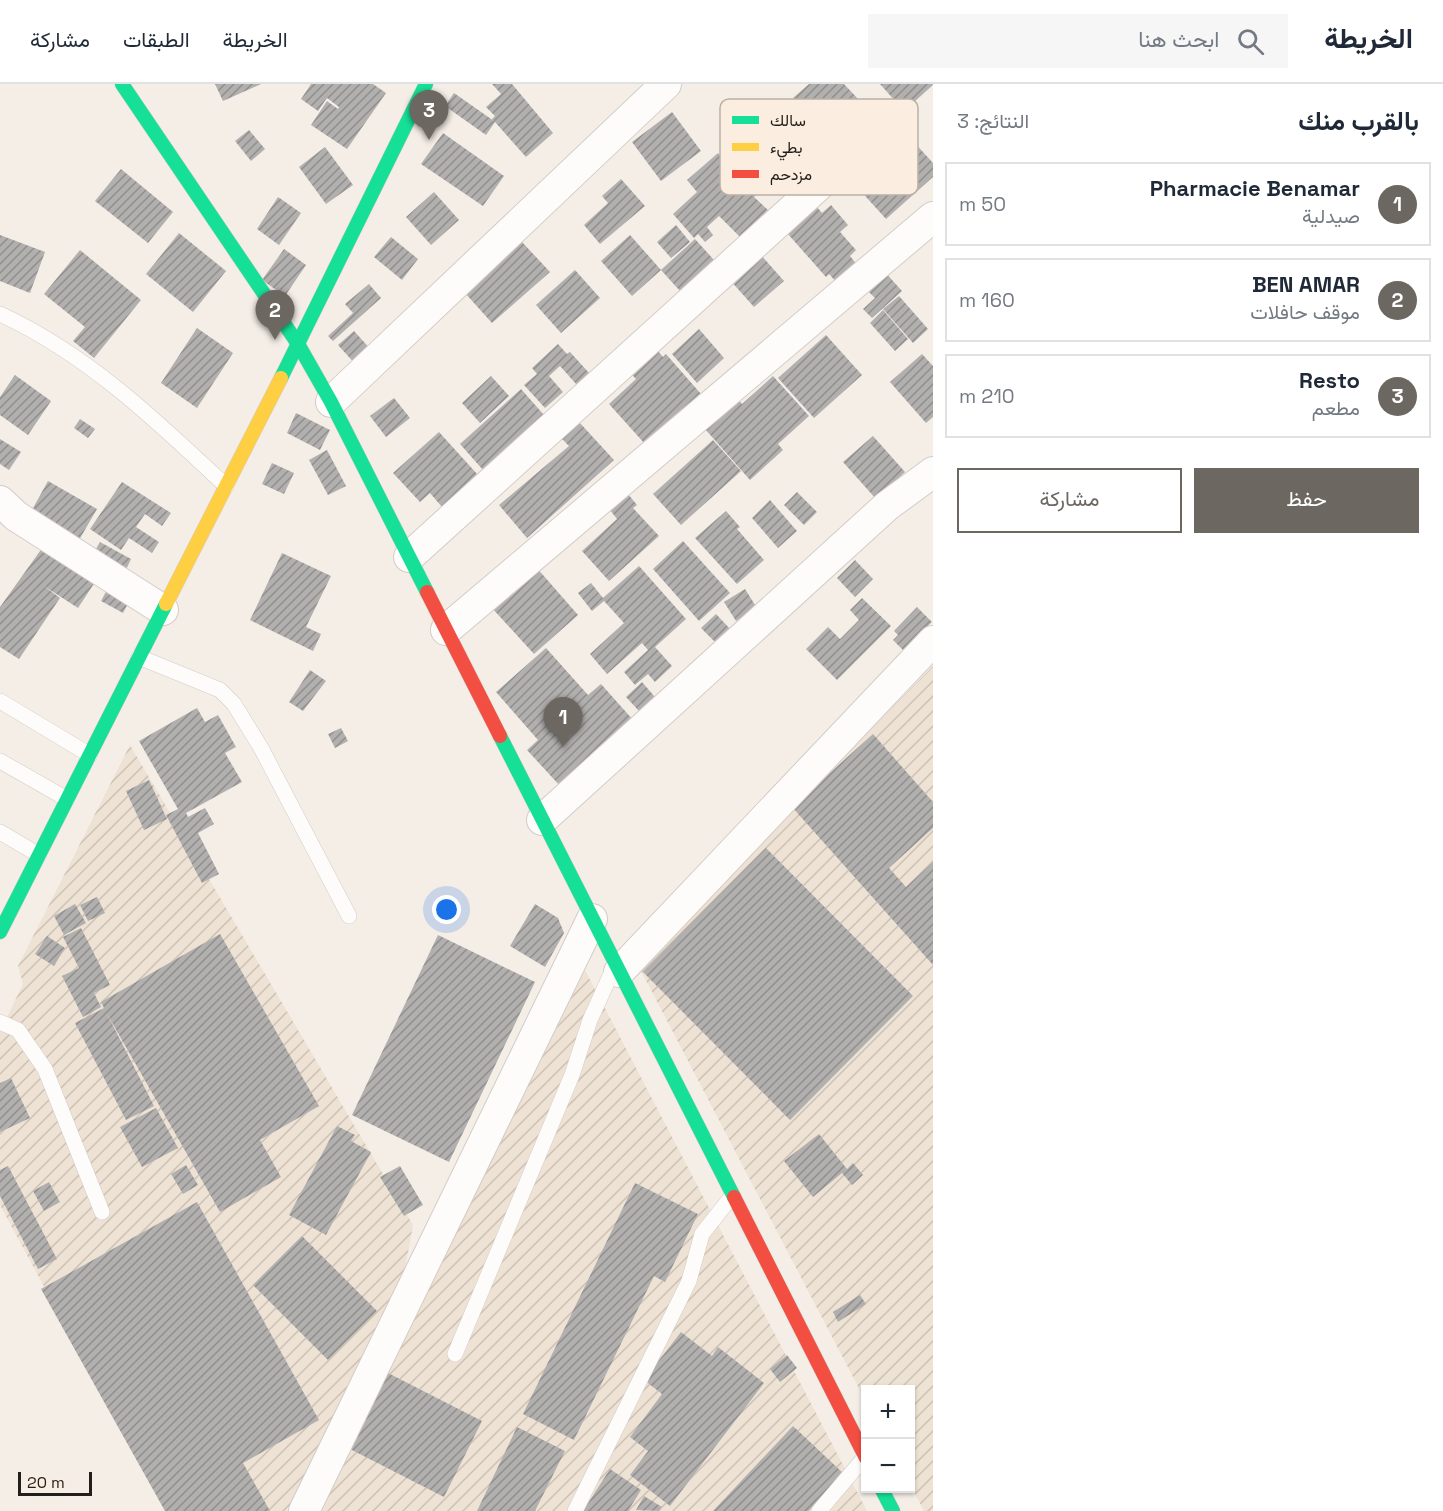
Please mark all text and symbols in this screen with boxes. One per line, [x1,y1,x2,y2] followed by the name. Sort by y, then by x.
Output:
[868,14,1288,68] search box
[1324,20,1413,56] text: الخريطة
[1138,25,1219,53] text: ابحث هنا
[1234,25,1267,58] icon: search
[30,26,90,53] text: مشاركة
[123,26,190,53] text: الطبقات
[223,26,288,53] text: الخريطة
[410,91,448,140] pin: 3
[720,99,918,195] legend
[1298,104,1419,138] text: بالقرب منك
[957,108,1029,134] text: النتائج: 3
[770,110,806,131] text: سالك
[770,137,802,161] text: بطيء
[770,164,812,185] text: مزدحم
[1150,174,1360,202] text: Pharmacie Benamar
[959,191,1006,217] text: 50 m
[1393,191,1402,217] text: 1
[1302,203,1360,229] text: صيدلية
[1252,270,1360,298] text: BEN AMAR
[959,287,1015,313] text: 160 m
[1392,287,1403,313] text: 2
[256,290,294,340] pin: 2
[1250,299,1360,325] text: موقف حافلات
[1299,366,1360,394] text: Resto
[959,383,1015,409] text: 210 m
[1391,383,1404,409] text: 3
[1312,395,1360,421] text: مطعم
[957,468,1182,533] button: مشاركة
[1194,468,1419,533] button: حفظ
[544,698,582,747] pin: 1
[432,895,461,924] your location
[861,1385,915,1493] map controls
[861,1385,915,1439] button: +
[861,1439,915,1493] button: −
[18,1469,92,1496] scale bar
[27,1472,65,1493] text: 20 m

